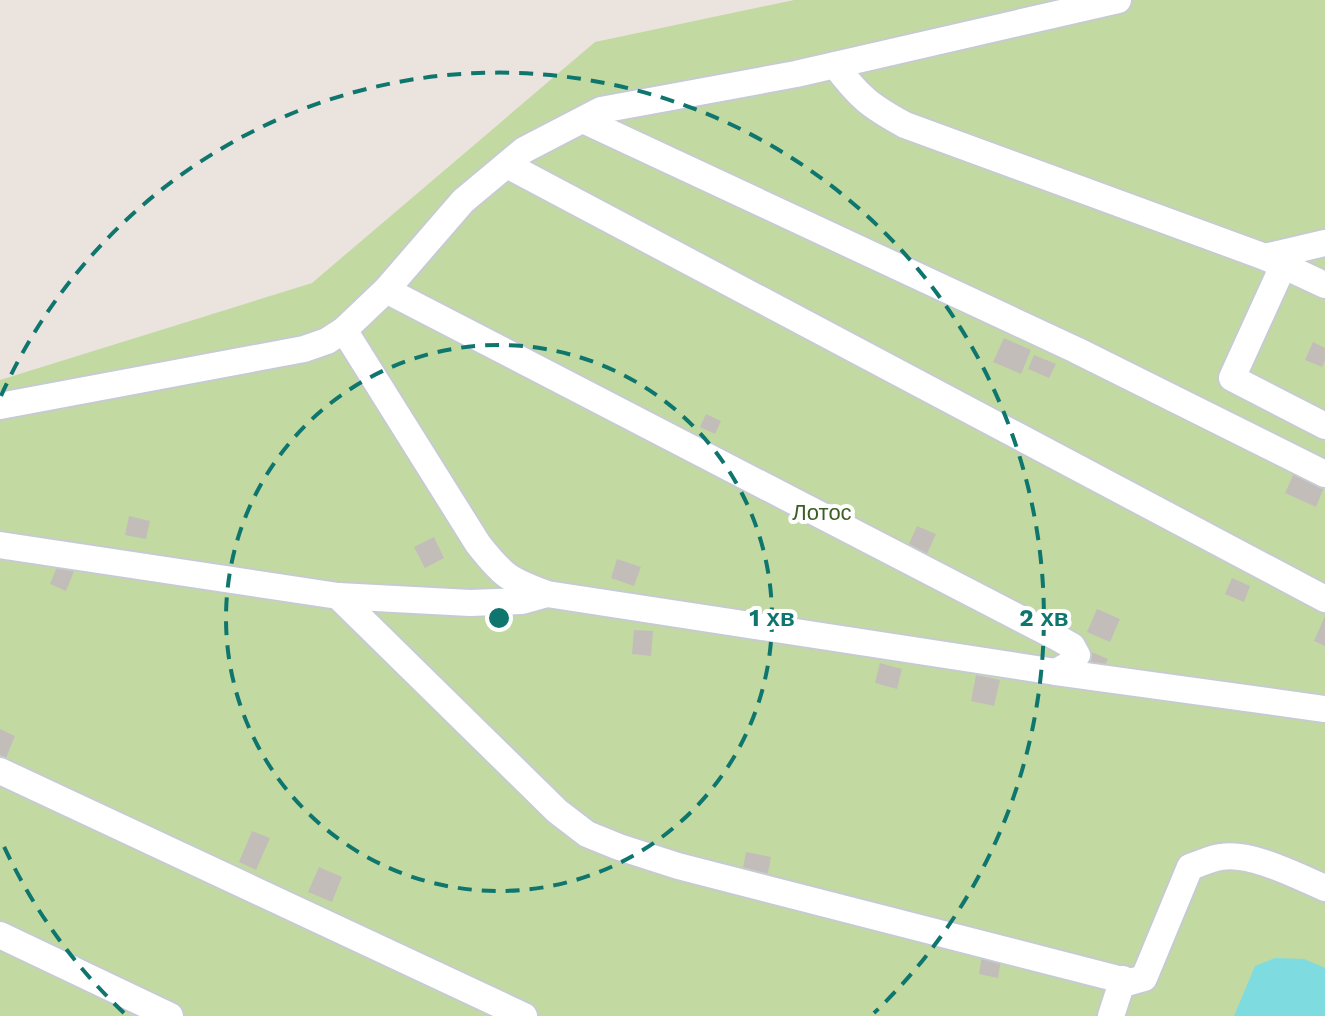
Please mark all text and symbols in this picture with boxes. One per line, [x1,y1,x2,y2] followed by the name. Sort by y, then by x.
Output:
[792,500,852,525] park label: Лотос
[485,604,513,632] centre of rings
[749,604,795,632] text: 1 хв
[1019,604,1069,632] text: 2 хв

